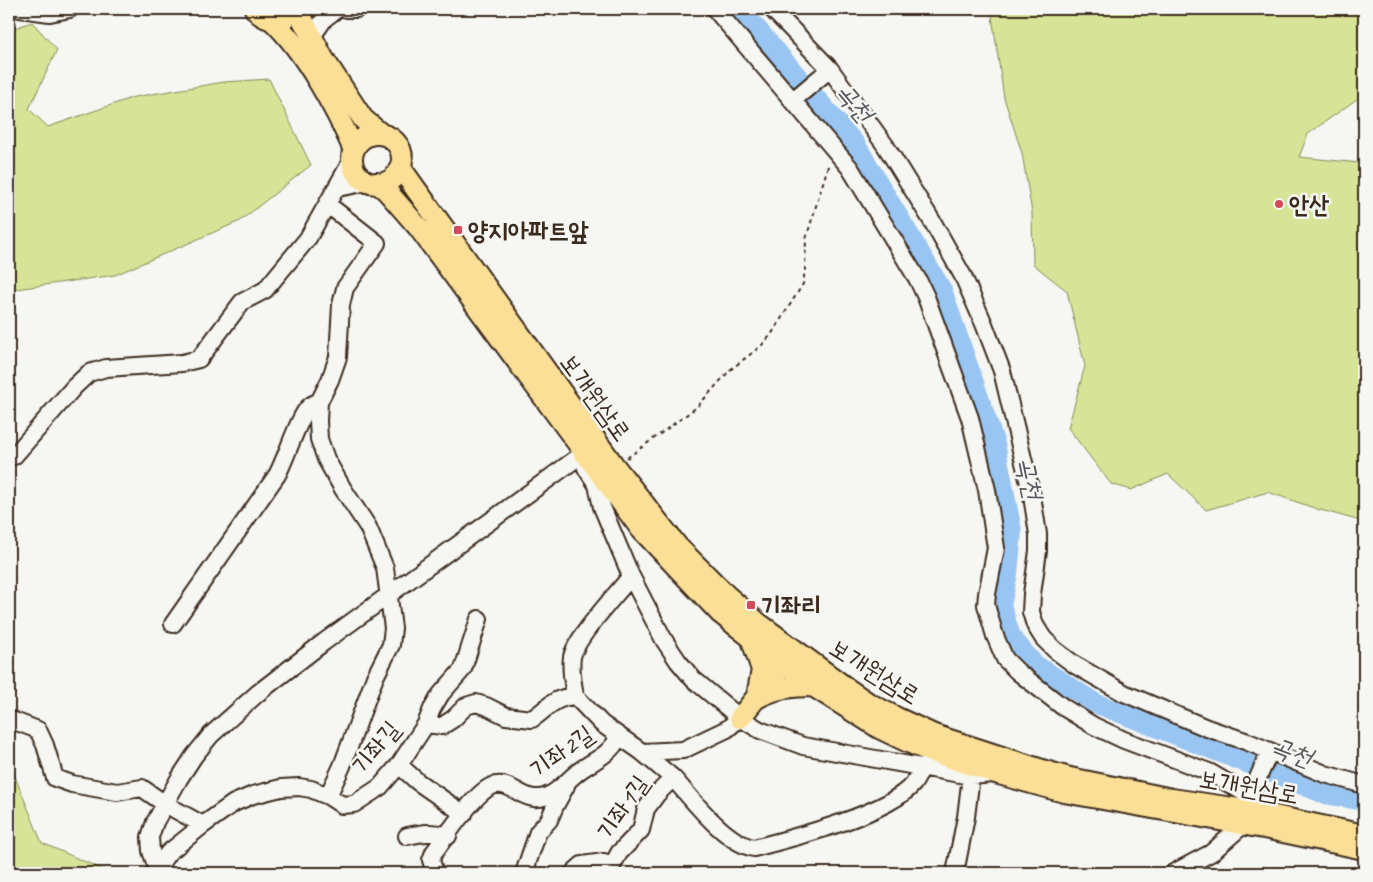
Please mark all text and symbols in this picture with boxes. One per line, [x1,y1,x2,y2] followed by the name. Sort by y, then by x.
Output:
[829,76,883,131] water label: 곡천
[1289,189,1329,221] place label: 안산
[1273,198,1285,210] marker: 안산
[468,215,589,247] place label: 양지아파트앞
[452,224,464,236] marker: 양지아파트앞
[553,347,638,448] street label: 보개원삼로
[1009,454,1051,505] water label: 곡천
[761,590,821,622] place label: 기좌리
[745,599,757,611] marker: 기좌리
[823,632,926,712] street label: 보개원삼로
[344,714,407,781] street label: 기좌길
[523,718,600,785] street label: 기좌2길
[1266,729,1320,775] water label: 곡천
[1197,762,1301,811] street label: 보개원삼로
[589,769,656,846] street label: 기좌1길

